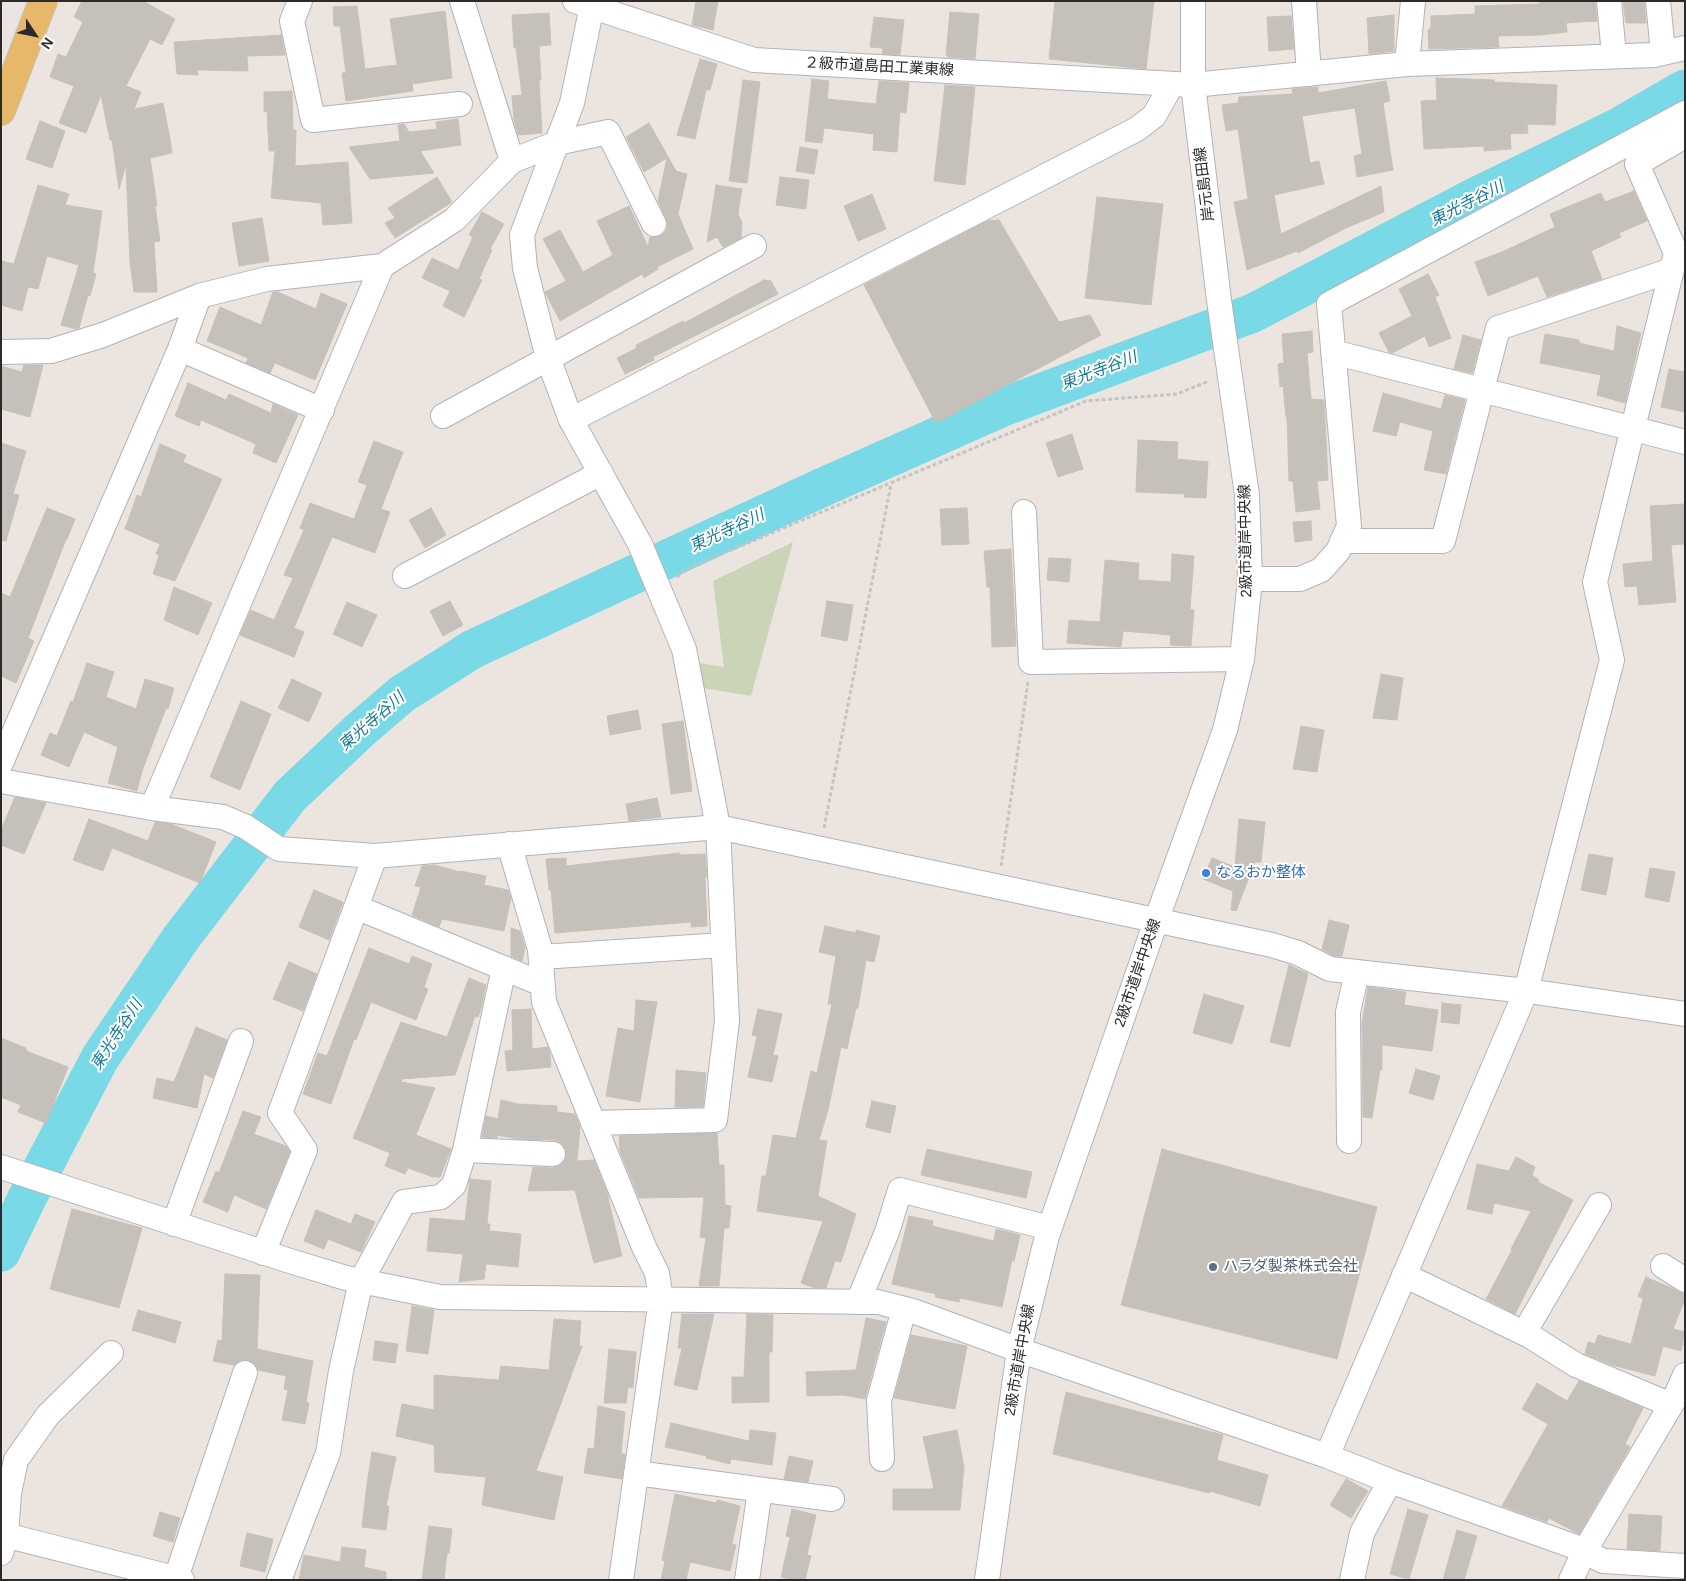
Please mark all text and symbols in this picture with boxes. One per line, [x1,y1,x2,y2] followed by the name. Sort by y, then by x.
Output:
[10,10,60,60] north arrow
[38,35,57,52] text: N
[804,54,954,80] street label: ２級市道島田工業東線
[1191,146,1219,222] street label: 岸元島田線
[1427,177,1507,231] water label: 東光寺谷川
[1058,348,1140,394] water label: 東光寺谷川
[1236,484,1256,598] street label: 2級市道岸中央線
[687,505,767,557] water label: 東光寺谷川
[336,689,408,755] water label: 東光寺谷川
[1216,864,1306,882] place label: なるおか整体
[1200,867,1212,879] marker: なるおか整体
[1111,916,1165,1030] street label: 2級市道岸中央線
[87,996,147,1074] water label: 東光寺谷川
[1223,1258,1358,1276] place label: ハラダ製茶株式会社
[1207,1261,1219,1273] marker: ハラダ製茶株式会社
[1001,1303,1039,1417] street label: 2級市道岸中央線

